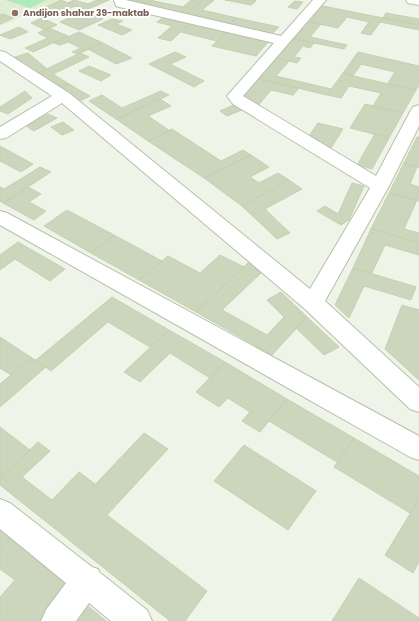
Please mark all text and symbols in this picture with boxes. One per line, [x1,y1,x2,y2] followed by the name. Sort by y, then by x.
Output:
[23,7,149,19] place label: Andijon shahar 39-maktab
[10,8,20,18] marker: Andijon shahar 39-maktab

